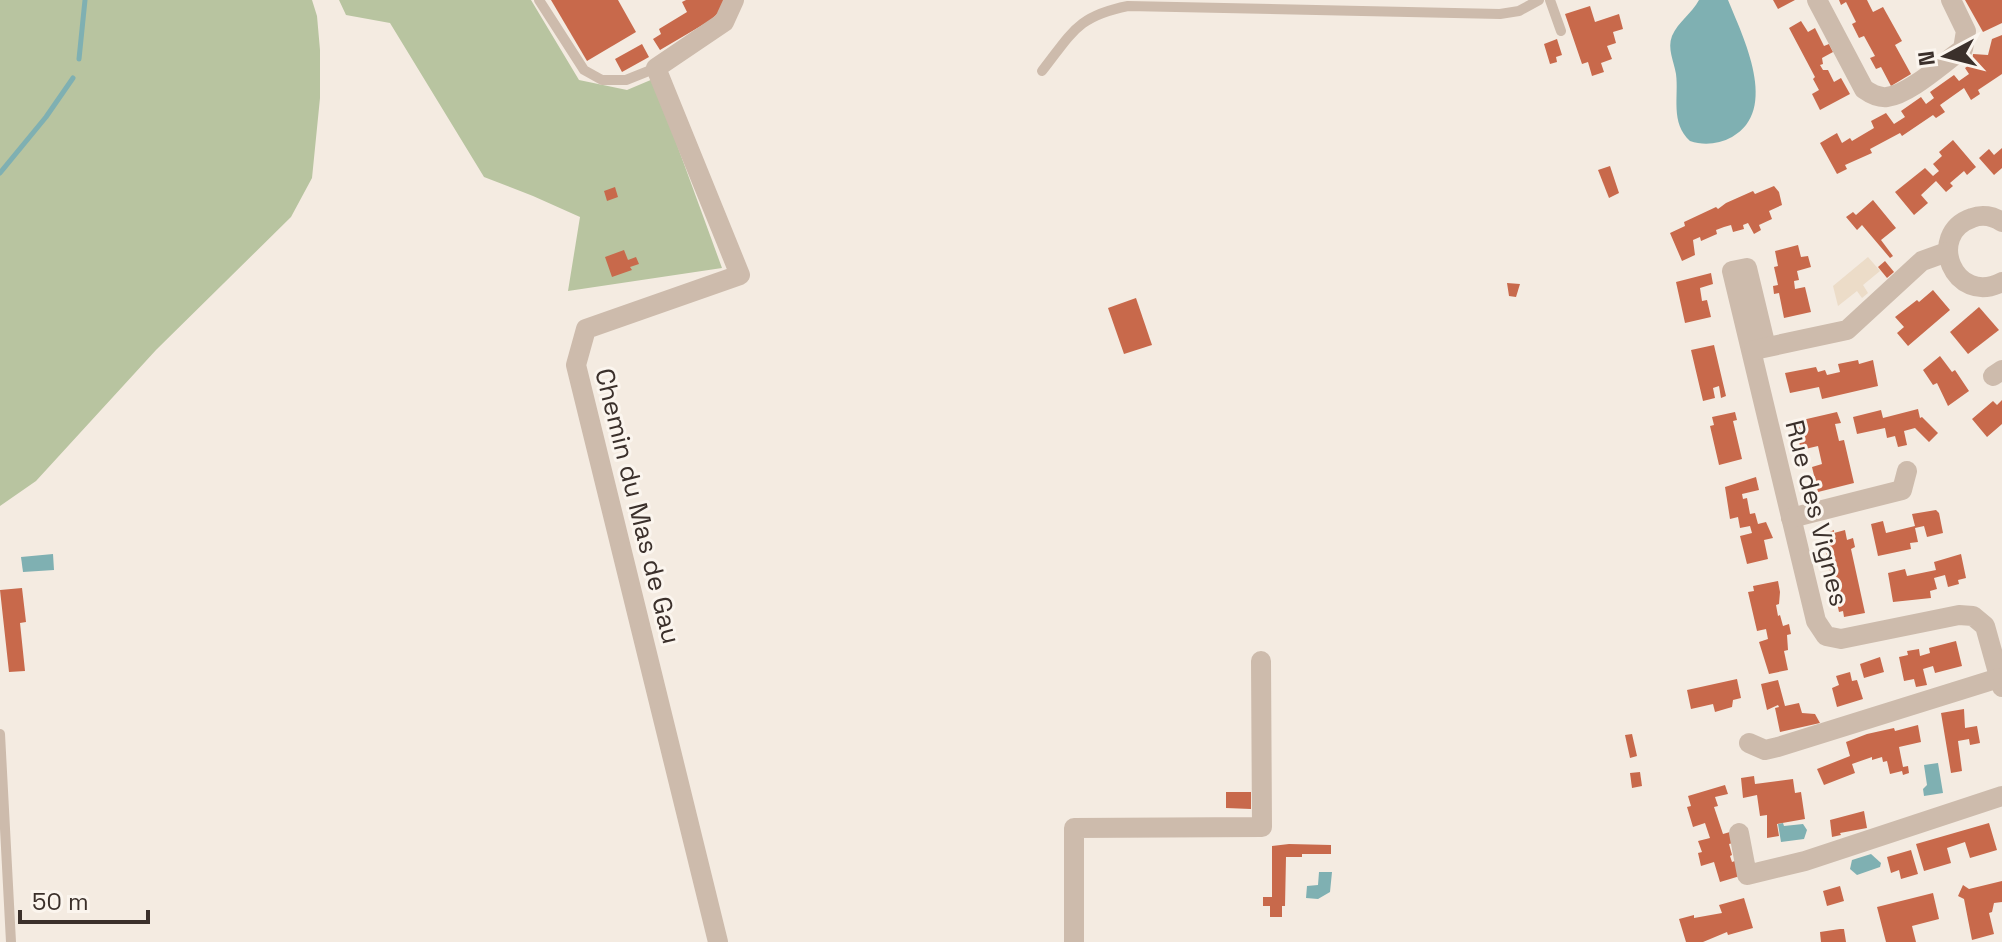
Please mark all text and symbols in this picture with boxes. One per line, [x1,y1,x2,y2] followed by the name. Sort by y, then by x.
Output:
[1906,16,1986,96] north arrow
[1911,49,1941,67] text: N
[587,365,689,647] street label: Chemin du Mas de Gau
[1777,416,1857,610] street label: Rue des Vignes
[20,874,148,924] scale bar
[32,886,89,917] text: 50 m

